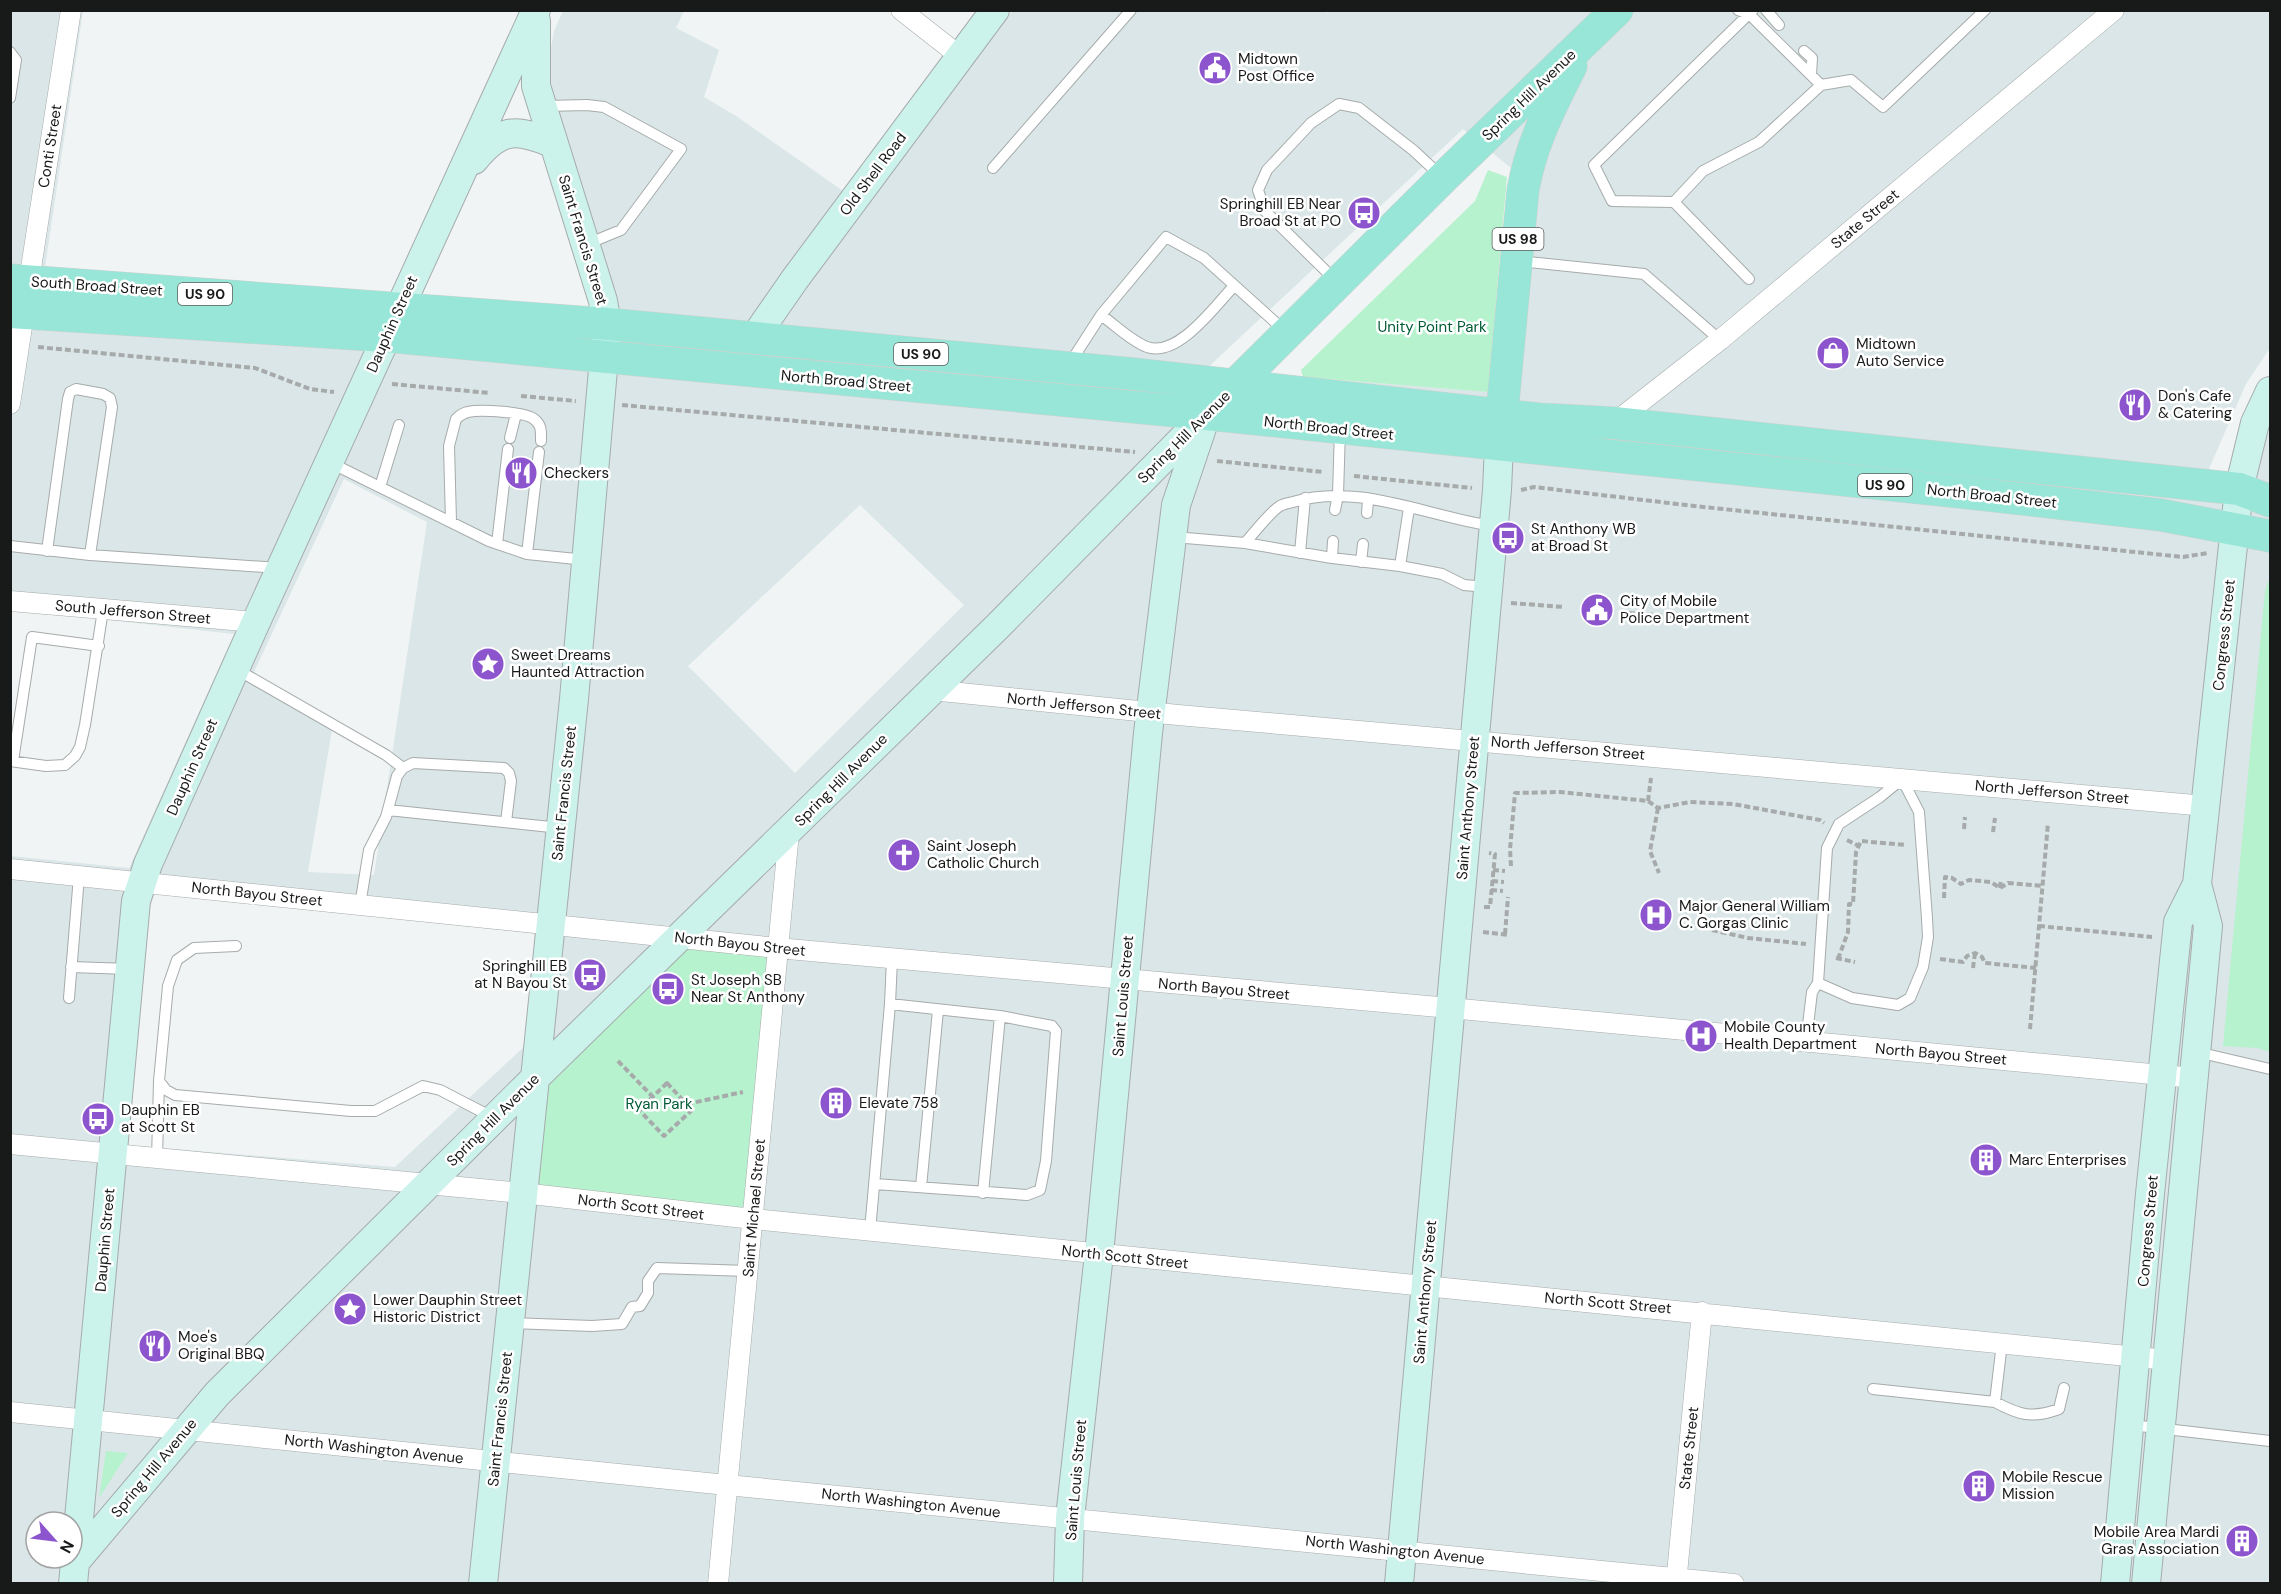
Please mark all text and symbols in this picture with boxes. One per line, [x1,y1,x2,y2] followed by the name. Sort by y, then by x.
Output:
[1478,45,1580,145] street label: Spring Hill Avenue
[1238,49,1315,86] place label: Midtown Post Office
[1197,50,1233,86] public building icon: Midtown Post Office
[34,103,66,189] street label: Conti Street
[835,128,911,220] street label: Old Shell Road
[554,172,612,308] street label: Saint Francis Street
[1827,185,1903,253] street label: State Street
[1220,194,1341,231] place label: Springhill EB Near Broad St at PO
[1346,195,1382,231] bus stop icon: Springhill EB Near Broad St at PO
[1492,228,1544,250] road number: US 98
[30,271,164,301] street label: South Broad Street
[362,272,422,375] street label: Dauphin Street
[178,283,232,305] road number: US 90
[1377,317,1487,337] park label: Unity Point Park
[1856,334,1944,371] place label: Midtown Auto Service
[1815,335,1851,371] shop icon: Midtown Auto Service
[894,343,948,365] road number: US 90
[780,365,912,397] street label: North Broad Street
[1133,386,1235,488] street label: Spring Hill Avenue
[2158,386,2232,423] place label: Don's Cafe & Catering
[2117,387,2153,423] restaurant icon: Don's Cafe & Catering
[1263,411,1395,445] street label: North Broad Street
[503,455,539,491] restaurant icon: Checkers
[544,463,609,483] place label: Checkers
[1858,474,1912,496] road number: US 90
[1926,479,2058,513] street label: North Broad Street
[1531,519,1636,556] place label: St Anthony WB at Broad St
[1490,520,1526,556] bus stop icon: St Anthony WB at Broad St
[2208,578,2240,692] street label: Congress Street
[1620,591,1750,628] place label: City of Mobile Police Department
[1579,592,1615,628] public building icon: City of Mobile Police Department
[54,595,212,629] street label: South Jefferson Street
[511,645,644,682] place label: Sweet Dreams Haunted Attraction
[470,646,506,682] place icon: Sweet Dreams Haunted Attraction
[1006,688,1162,724] street label: North Jefferson Street
[162,715,222,818] street label: Dauphin Street
[547,724,581,861] street label: Saint Francis Street
[790,729,892,831] street label: Spring Hill Avenue
[1490,731,1646,765] street label: North Jefferson Street
[1452,735,1484,881] street label: Saint Anthony Street
[1974,775,2130,809] street label: North Jefferson Street
[927,836,1039,873] place label: Saint Joseph Catholic Church
[886,837,922,873] church icon: Saint Joseph Catholic Church
[190,877,324,911] street label: North Bayou Street
[1679,896,1830,933] place label: Major General William C. Gorgas Clinic
[1638,897,1674,933] hospital icon: Major General William C. Gorgas Clinic
[673,927,807,961] street label: North Bayou Street
[1108,934,1138,1057] street label: Saint Louis Street
[474,956,567,993] place label: Springhill EB at N Bayou St
[572,957,608,993] bus stop icon: Springhill EB at N Bayou St
[691,970,806,1007] place label: St Joseph SB Near St Anthony
[650,971,686,1007] bus stop icon: St Joseph SB Near St Anthony
[1157,973,1291,1005] street label: North Bayou Street
[1724,1017,1857,1054] place label: Mobile County Health Department
[1683,1018,1719,1054] hospital icon: Mobile County Health Department
[1874,1038,2008,1070] street label: North Bayou Street
[442,1069,544,1171] street label: Spring Hill Avenue
[818,1085,854,1121] building icon: Elevate 758
[859,1093,939,1113] place label: Elevate 758
[625,1094,693,1114] park label: Ryan Park
[121,1100,200,1137] place label: Dauphin EB at Scott St
[80,1101,116,1137] bus stop icon: Dauphin EB at Scott St
[738,1138,770,1278] street label: Saint Michael Street
[1968,1142,2004,1178] building icon: Marc Enterprises
[2009,1150,2127,1170] place label: Marc Enterprises
[2133,1174,2163,1288] street label: Congress Street
[91,1187,119,1293] street label: Dauphin Street
[577,1189,706,1225] street label: North Scott Street
[1409,1219,1441,1365] street label: Saint Anthony Street
[1061,1240,1190,1274] street label: North Scott Street
[1544,1287,1672,1319] street label: North Scott Street
[373,1290,522,1327] place label: Lower Dauphin Street Historic District
[332,1291,368,1327] place icon: Lower Dauphin Street Historic District
[178,1327,265,1364] place label: Moe's Original BBQ
[137,1328,173,1364] restaurant icon: Moe's Original BBQ
[483,1350,517,1487] street label: Saint Francis Street
[1675,1405,1703,1490] street label: State Street
[107,1414,201,1522] street label: Spring Hill Avenue
[1061,1418,1091,1541] street label: Saint Louis Street
[283,1430,465,1468] street label: North Washington Avenue
[2002,1467,2103,1504] place label: Mobile Rescue Mission
[1961,1468,1997,1504] building icon: Mobile Rescue Mission
[820,1484,1002,1522] street label: North Washington Avenue
[24,1510,84,1570] north arrow
[2094,1522,2219,1559] place label: Mobile Area Mardi Gras Association
[2224,1523,2260,1559] building icon: Mobile Area Mardi Gras Association
[1304,1531,1486,1569] street label: North Washington Avenue
[55,1537,79,1557] text: N

